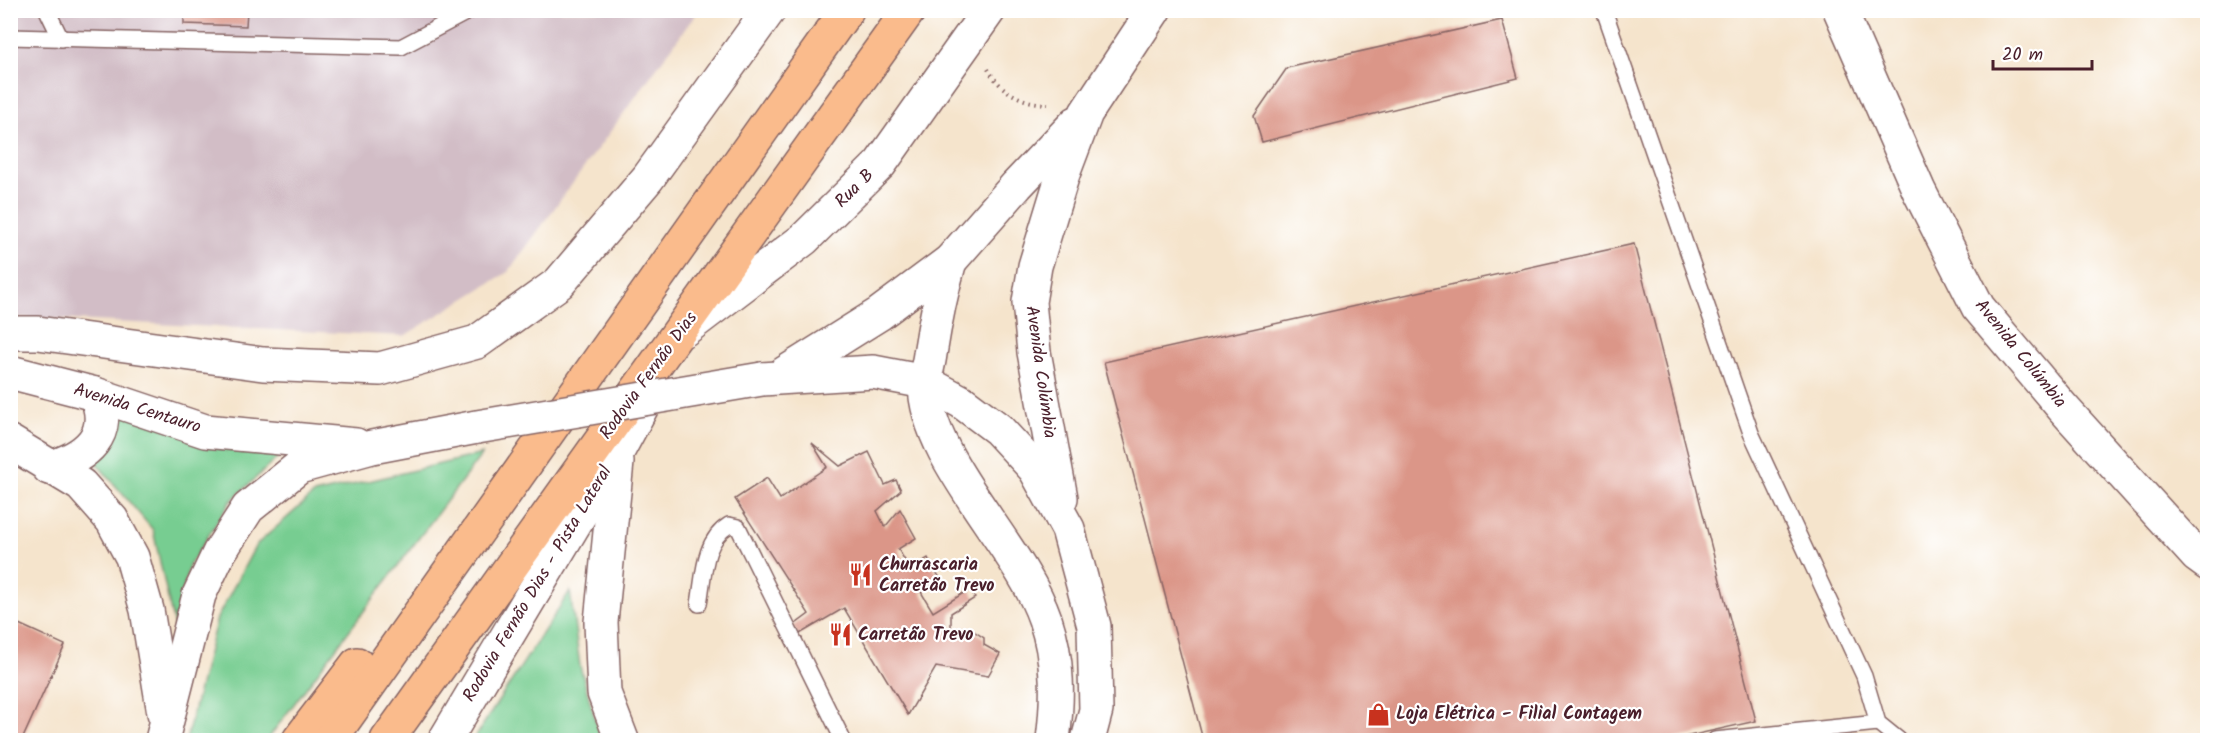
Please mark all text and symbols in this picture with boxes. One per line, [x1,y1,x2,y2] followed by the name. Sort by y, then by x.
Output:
[1993,33,2092,71] scale bar
[2002,41,2043,70] text: 20 m
[828,162,882,216] street label: Rua B
[1967,293,2073,415] street label: Avenida Colúmbia
[1016,304,1064,440] street label: Avenida Colúmbia
[593,306,706,446] street label: Rodovia Fernão Dias
[70,376,204,442] street label: Avenida Centauro
[456,460,621,708] street label: Rodovia Fernão Dias - Pista Lateral
[879,551,995,601] place label: Churrascaria Carretão Trevo
[848,562,874,588] restaurant icon: Churrascaria Carretão Trevo
[858,621,974,650] place label: Carretão Trevo
[827,622,853,648] restaurant icon: Carretão Trevo
[1396,700,1642,729] place label: Loja Elétrica - Filial Contagem
[1365,701,1391,727] shop icon: Loja Elétrica - Filial Contagem

